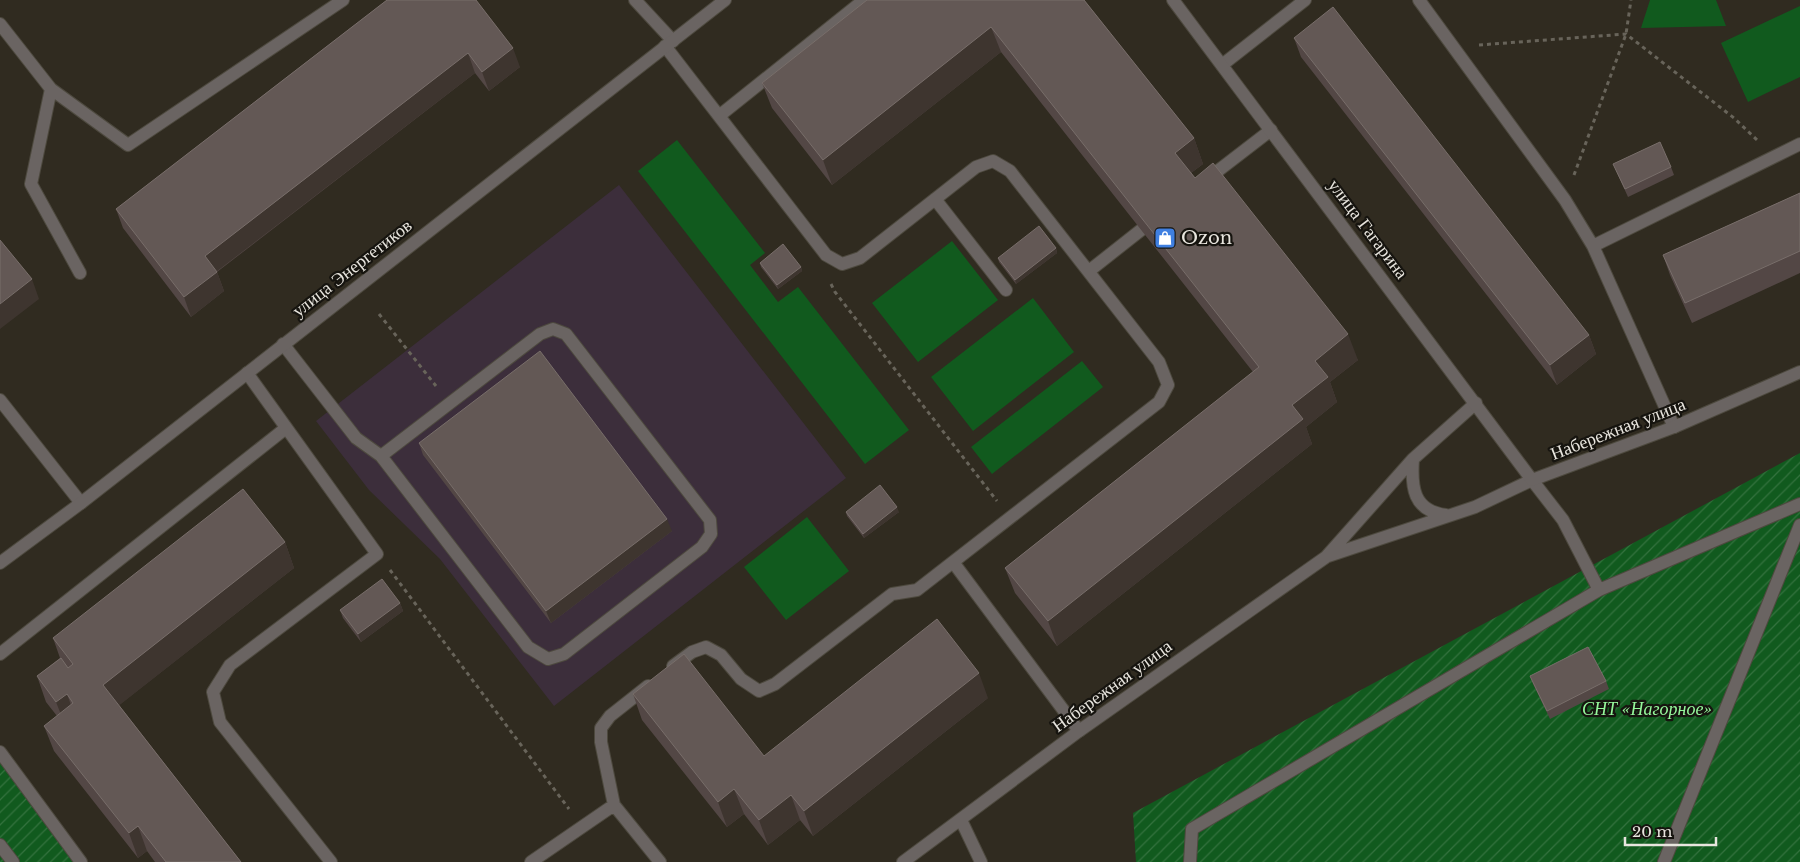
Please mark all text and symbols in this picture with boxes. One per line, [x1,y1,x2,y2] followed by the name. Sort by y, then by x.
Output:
[1323,175,1413,283] street label: улица Гагарина
[288,214,416,322] street label: улица Энергетиков
[1153,226,1177,250] shop icon: Ozon
[1181,227,1232,249] place label: Ozon
[1547,393,1689,465] street label: Набережная улица
[1048,635,1176,737] street label: Набережная улица
[1582,698,1712,720] park label: СНТ «Нагорное»
[1625,814,1716,846] scale bar
[1632,822,1672,841] text: 20 m

